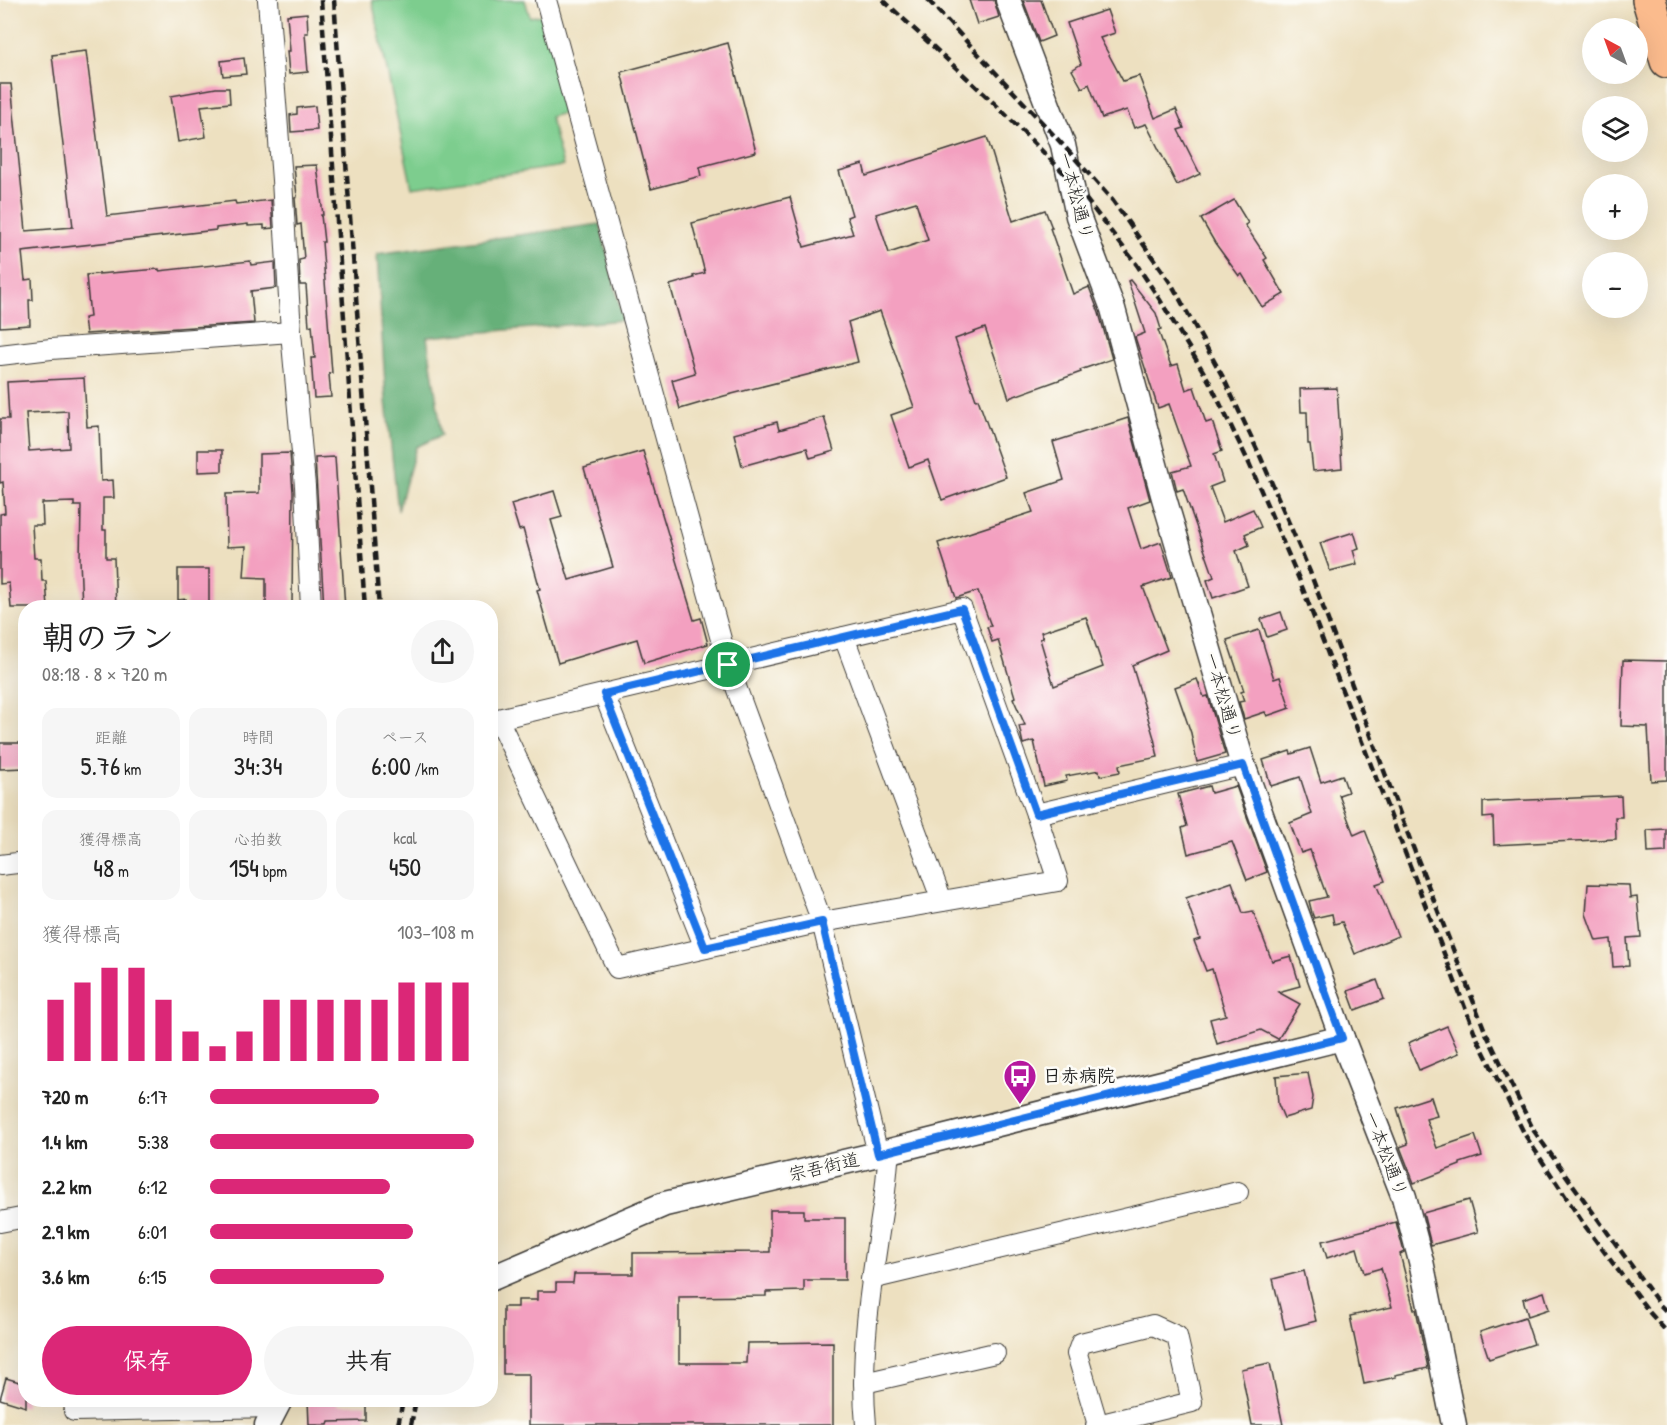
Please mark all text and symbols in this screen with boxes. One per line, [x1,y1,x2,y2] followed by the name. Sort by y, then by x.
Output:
[1582,18,1648,84] north arrow
[1582,18,1648,318] map controls
[1582,96,1648,162] button: layers
[1053,149,1100,243] street label: 一本松通り
[1582,174,1648,240] button: +
[1582,252,1648,318] button: −
[42,615,174,659] text: 朝のラン
[411,620,474,683] button: share
[702,639,753,690] pin
[711,648,744,681] icon: arrive
[1199,649,1248,743] street label: 一本松通り
[42,660,167,687] text: 08:18 · 8 × 720 m
[95,726,127,748] text: 距離
[242,726,274,748] text: 時間
[381,726,429,748] text: ペース
[80,748,120,783] text: 5.76
[234,748,282,783] text: 34:34
[371,748,411,783] text: 6:00
[120,758,142,780] text: km
[411,758,439,780] text: /km
[393,827,417,849] text: kcal
[79,828,143,850] text: 獲得標高
[234,828,282,850] text: 心拍数
[389,849,421,884] text: 450
[93,850,114,885] text: 48
[229,850,259,885] text: 154
[114,860,129,882] text: m
[259,860,287,882] text: bpm
[397,918,474,945] text: 103–108 m
[42,920,122,947] text: 獲得標高
[1002,1058,1038,1105] bus stop icon: 日赤病院
[1043,1063,1115,1088] place label: 日赤病院
[42,1083,88,1110] text: 720 m
[138,1083,168,1110] text: 6:17
[1359,1107,1414,1200] street label: 一本松通り
[42,1128,88,1155] text: 1.4 km
[138,1128,169,1155] text: 5:38
[786,1146,862,1187] street label: 宗吾街道
[42,1173,92,1200] text: 2.2 km
[138,1173,167,1200] text: 6:12
[42,1218,89,1245] text: 2.9 km
[138,1218,167,1245] text: 6:01
[42,1263,90,1290] text: 3.6 km
[138,1263,166,1290] text: 6:15
[42,1326,252,1395] button: 保存
[264,1326,474,1395] button: 共有

